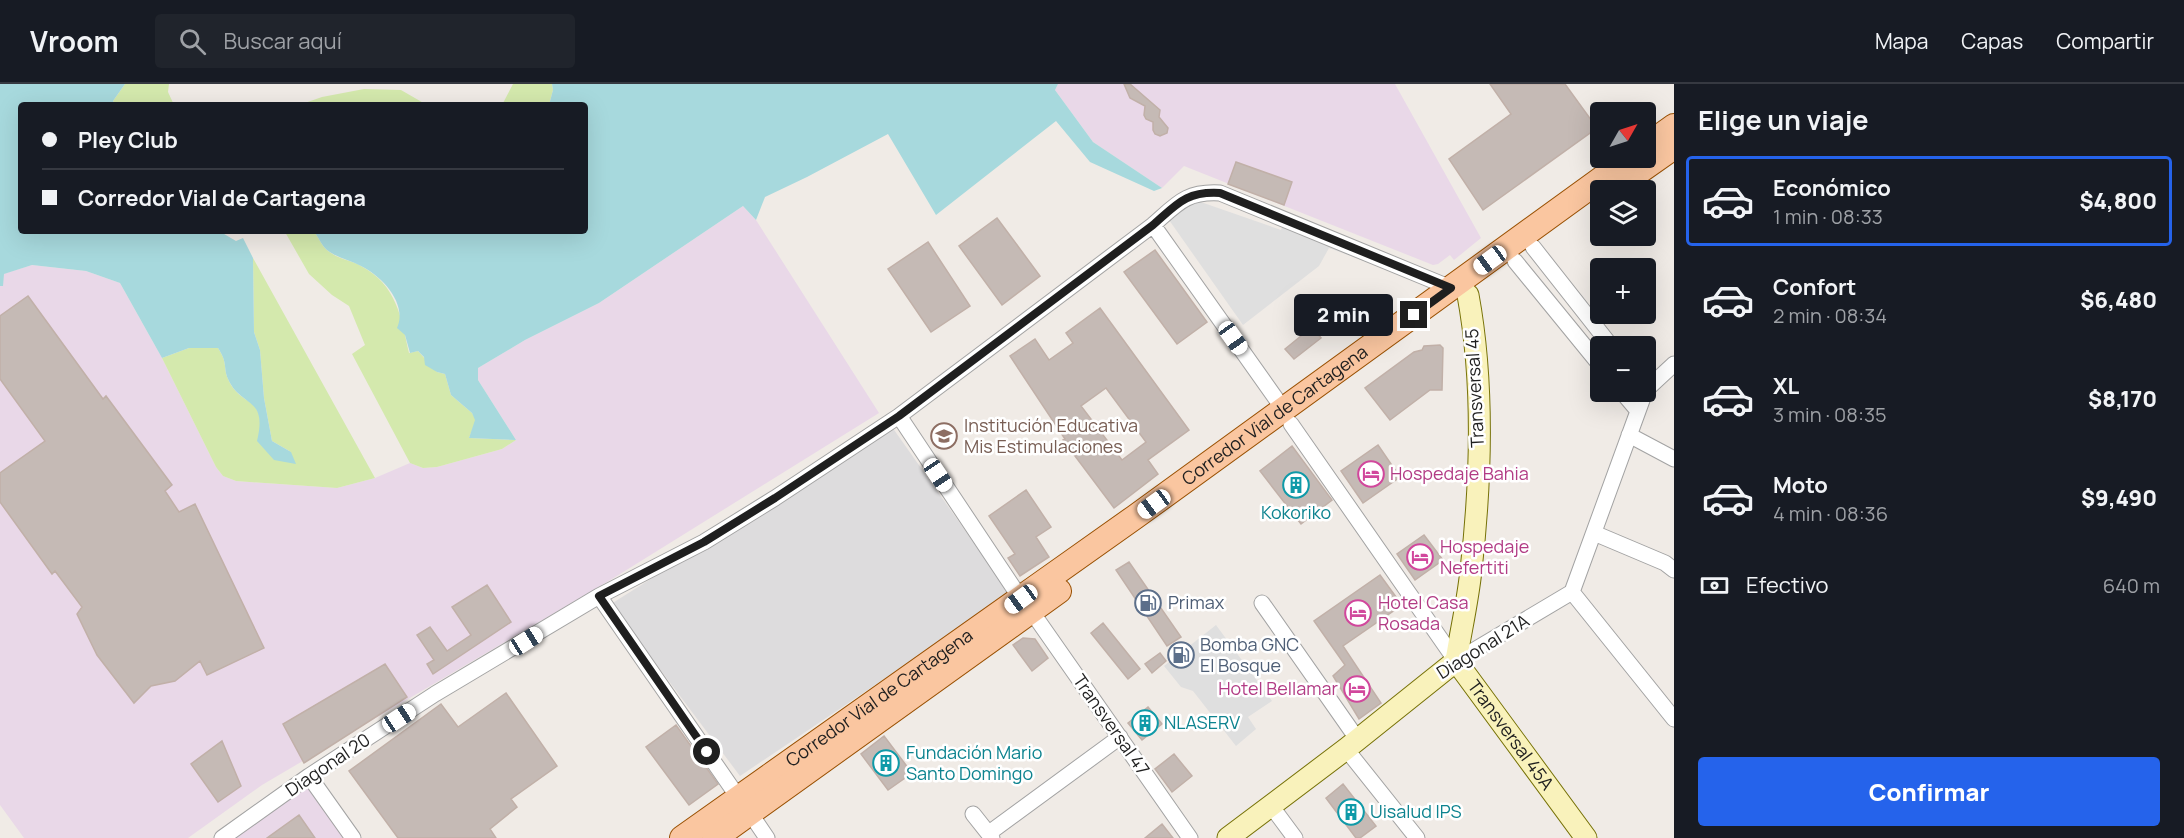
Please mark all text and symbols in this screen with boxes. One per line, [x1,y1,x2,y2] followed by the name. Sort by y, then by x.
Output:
[155,14,575,68] search box
[30,22,119,60] text: Vroom
[176,25,209,58] icon: search
[224,26,342,56] text: Buscar aquí
[1875,27,1928,55] text: Mapa
[1961,27,2023,55] text: Capas
[2056,27,2154,55] text: Compartir
[1698,101,1869,138] text: Elige un viaje
[1590,102,1656,168] north arrow
[1590,102,1656,402] map controls
[78,125,178,155] text: Pley Club
[1773,173,1891,203] text: Económico
[1701,174,1755,228] icon: car
[1590,180,1656,246] button: layers
[78,183,366,213] text: Corredor Vial de Cartagena
[2079,186,2157,216] text: $4,800
[1773,203,1883,230] text: 1 min · 08:33
[1470,242,1510,278] car
[1590,258,1656,324] button: +
[1773,272,1856,302] text: Confort
[1701,273,1755,327] icon: car
[2080,285,2157,315] text: $6,480
[1294,294,1393,336] callout: 2 min
[1317,301,1370,328] text: 2 min
[1400,301,1427,328] route end
[1773,302,1887,329] text: 2 min · 08:34
[1215,318,1251,358] car
[1459,328,1489,448] street label: Transversal 45
[1590,336,1656,402] button: −
[1177,339,1372,490] street label: Corredor Vial de Cartagena
[1773,371,1799,401] text: XL
[1701,372,1755,426] icon: car
[2088,384,2157,414] text: $8,170
[1773,401,1887,428] text: 3 min · 08:35
[964,413,1138,458] place label: Institución Educativa Mis Estimulaciones
[929,421,959,451] school or university icon: Institución Educativa Mis Estimulaciones
[920,455,956,495] car
[1356,459,1386,489] hotel icon: Hospedaje Bahia
[1390,461,1529,485] place label: Hospedaje Bahia
[1281,470,1311,500] building icon: Kokoriko
[1773,470,1828,500] text: Moto
[1701,471,1755,525] icon: car
[2081,483,2157,513] text: $9,490
[1134,486,1174,522] car
[1261,500,1331,524] place label: Kokoriko
[1773,500,1888,527] text: 4 min · 08:36
[1440,534,1529,579] place label: Hospedaje Nefertiti
[1405,542,1435,572] hotel icon: Hospedaje Nefertiti
[1698,569,1731,602] icon: cash
[1746,570,1829,600] text: Efectivo
[2103,572,2160,599] text: 640 m
[1001,581,1041,617] car
[1133,588,1163,618] fuel station icon: Primax
[1168,590,1225,614] place label: Primax
[1378,590,1468,635] place label: Hotel Casa Rosada
[1343,598,1373,628] hotel icon: Hotel Casa Rosada
[1432,608,1534,684] street label: Diagonal 21A
[781,623,977,772] street label: Corredor Vial de Cartagena
[506,624,546,658] car
[1200,632,1299,677] place label: Bomba GNC El Bosque
[1166,640,1196,670] fuel station icon: Bomba GNC El Bosque
[1068,669,1156,780] street label: Transversal 47
[1342,674,1372,704] hotel icon: Hotel Bellamar
[1463,675,1560,795] street label: Transversal 45A
[1218,676,1339,700] place label: Hotel Bellamar
[379,701,419,735] car
[1130,708,1160,738] building icon: NLASERV
[1164,710,1240,734] place label: NLASERV
[280,727,374,801] street label: Diagonal 20
[693,738,720,765] route start
[906,740,1042,785] place label: Fundación Mario Santo Domingo
[871,748,901,778] building icon: Fundación Mario Santo Domingo
[1698,757,2160,826] button: Confirmar
[1336,797,1366,827] building icon: Uisalud IPS
[1370,799,1462,823] place label: Uisalud IPS

